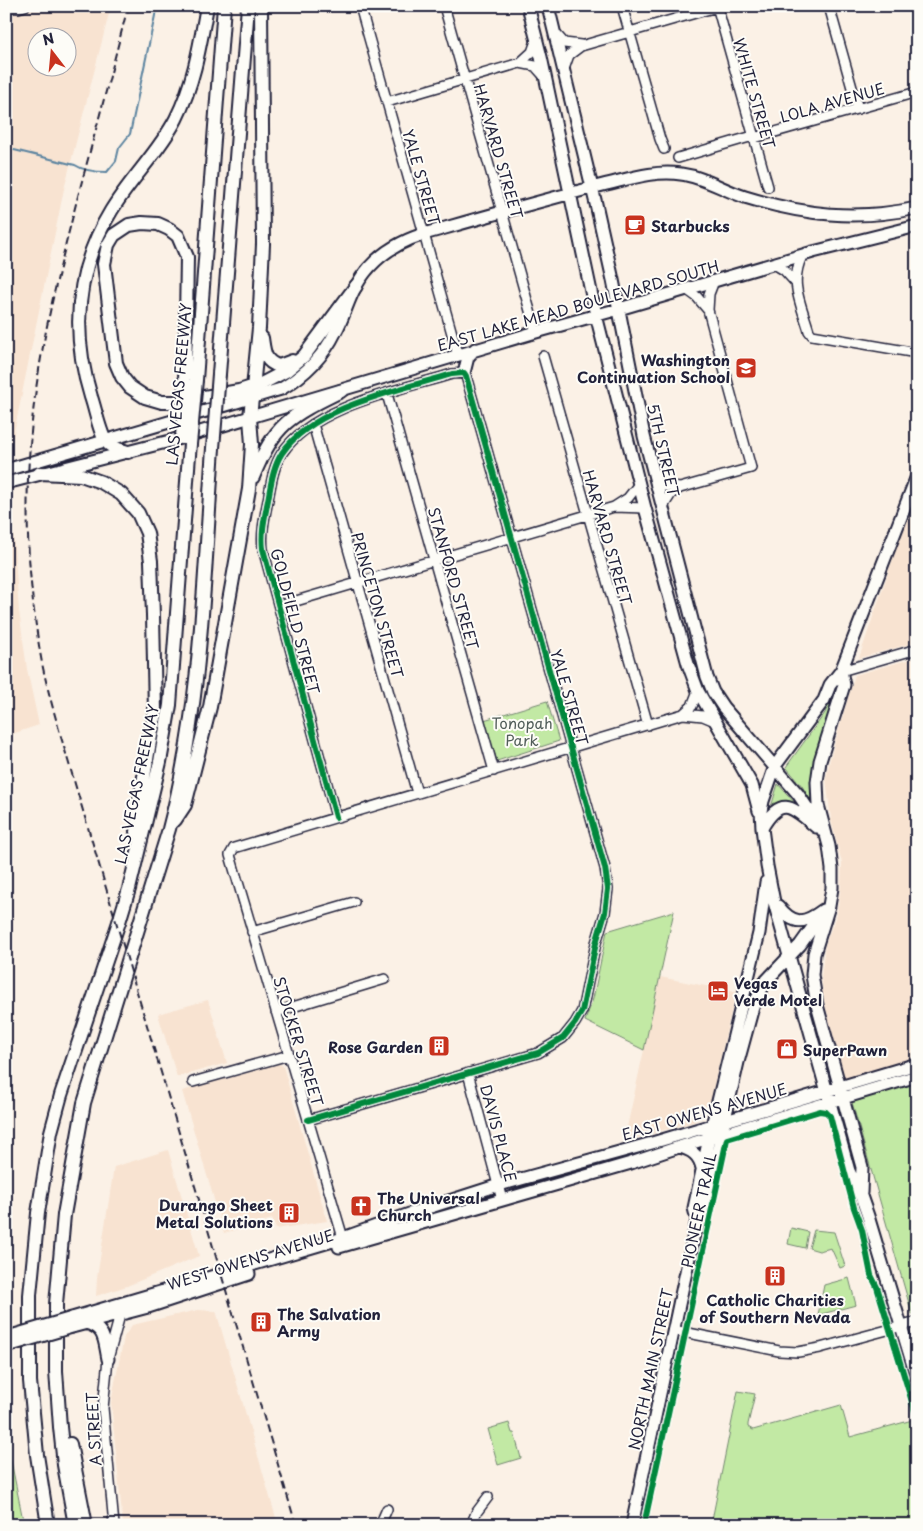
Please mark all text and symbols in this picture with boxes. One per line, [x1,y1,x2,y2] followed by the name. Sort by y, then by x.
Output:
[40,27,57,51] text: N
[28,28,78,78] north arrow
[728,35,782,152] street label: WHITE STREET
[777,76,887,128] street label: LOLA AVENUE
[469,81,529,222] street label: HARVARD STREET
[397,126,447,229] street label: YALE STREET
[623,213,647,237] cafe icon: Starbucks
[651,214,730,237] place label: Starbucks
[434,254,722,356] street label: EAST LAKE MEAD BOULEVARD SOUTH
[159,301,197,466] street label: LAS VEGAS FREEWAY
[577,348,730,388] place label: Washington Continuation School
[734,356,758,380] school or university icon: Washington Continuation School
[642,401,686,500] street label: 5TH STREET
[578,467,638,608] street label: HARVARD STREET
[423,504,486,653] street label: STANFORD STREET
[346,529,410,681] street label: PRINCETON STREET
[265,546,327,697] street label: GOLDFIELD STREET
[545,646,595,749] street label: YALE STREET
[108,702,164,866] street label: LAS VEGAS FREEWAY
[491,711,553,751] park label: Tonopah Park
[734,971,822,1011] place label: Vegas Verde Motel
[268,973,330,1109] street label: STOCKER STREET
[706,979,730,1003] hotel icon: Vegas Verde Motel
[427,1034,451,1058] building icon: Rose Garden
[328,1035,423,1058] place label: Rose Garden
[775,1037,799,1061] shop icon: SuperPawn
[803,1038,887,1061] place label: SuperPawn
[619,1076,789,1146] street label: EAST OWENS AVENUE
[475,1082,523,1184] street label: DAVIS PLACE
[675,1150,721,1270] street label: PIONEER TRAIL
[377,1186,480,1226] place label: The Universal Church
[156,1193,273,1233] place label: Durango Sheet Metal Solutions
[349,1194,373,1218] church icon: The Universal Church
[277,1201,301,1225] building icon: Durango Sheet Metal Solutions
[164,1223,336,1295] street label: WEST OWENS AVENUE
[763,1264,787,1288] building icon: Catholic Charities of Southern Nevada
[622,1285,679,1452] street label: NORTH MAIN STREET
[699,1288,851,1328] place label: Catholic Charities of Southern Nevada
[277,1302,381,1342] place label: The Salvation Army
[249,1310,273,1334] building icon: The Salvation Army
[80,1391,106,1466] street label: A STREET

